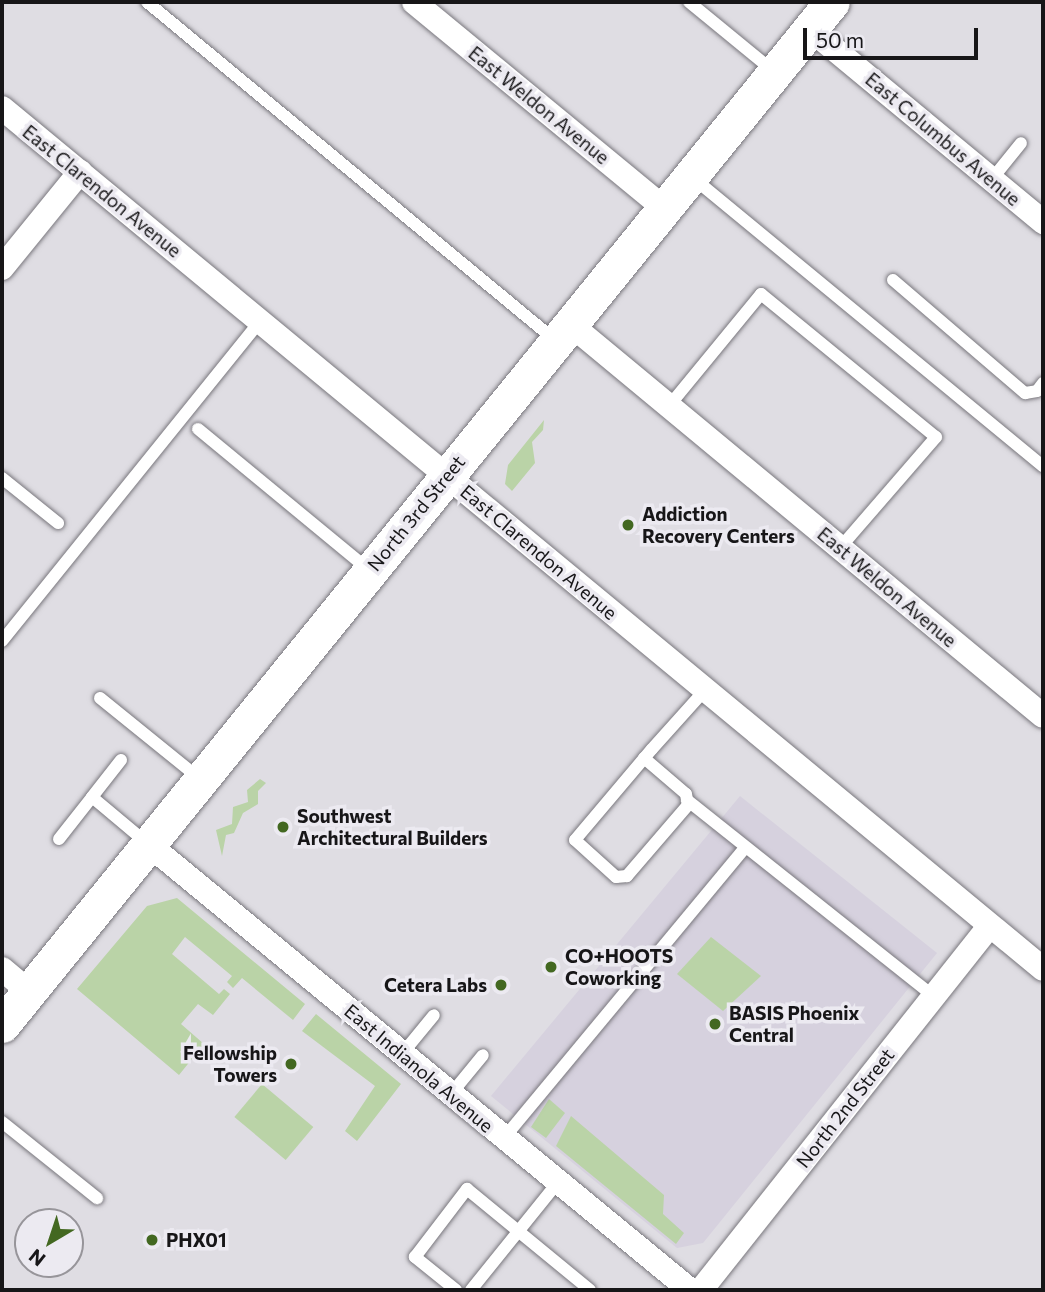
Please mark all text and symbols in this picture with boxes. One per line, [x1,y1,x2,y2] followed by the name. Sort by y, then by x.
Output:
[807,14,982,58] scale bar
[816,27,864,52] text: 50 m
[464,41,614,169] street label: East Weldon Avenue
[861,68,1025,210] street label: East Columbus Avenue
[18,120,186,262] street label: East Clarendon Avenue
[362,451,470,575] street label: North 3rd Street
[456,480,622,624] street label: East Clarendon Avenue
[642,503,795,547] place label: Addiction Recovery Centers
[620,517,636,533] marker: Addiction Recovery Centers
[813,522,961,652] street label: East Weldon Avenue
[297,805,488,849] place label: Southwest Architectural Builders
[275,819,291,835] marker: Southwest Architectural Builders
[565,945,673,989] place label: CO+HOOTS Coworking
[543,959,559,975] marker: CO+HOOTS Coworking
[384,974,487,996] place label: Cetera Labs
[493,977,509,993] marker: Cetera Labs
[340,999,498,1137] street label: East Indianola Avenue
[729,1002,859,1046] place label: BASIS Phoenix Central
[707,1016,723,1032] marker: BASIS Phoenix Central
[183,1042,277,1086] place label: Fellowship Towers
[791,1044,899,1172] street label: North 2nd Street
[283,1056,299,1072] marker: Fellowship Towers
[14,1208,84,1278] north arrow
[166,1229,227,1251] place label: PHX01
[144,1232,160,1248] marker: PHX01
[24,1245,50,1272] text: N

